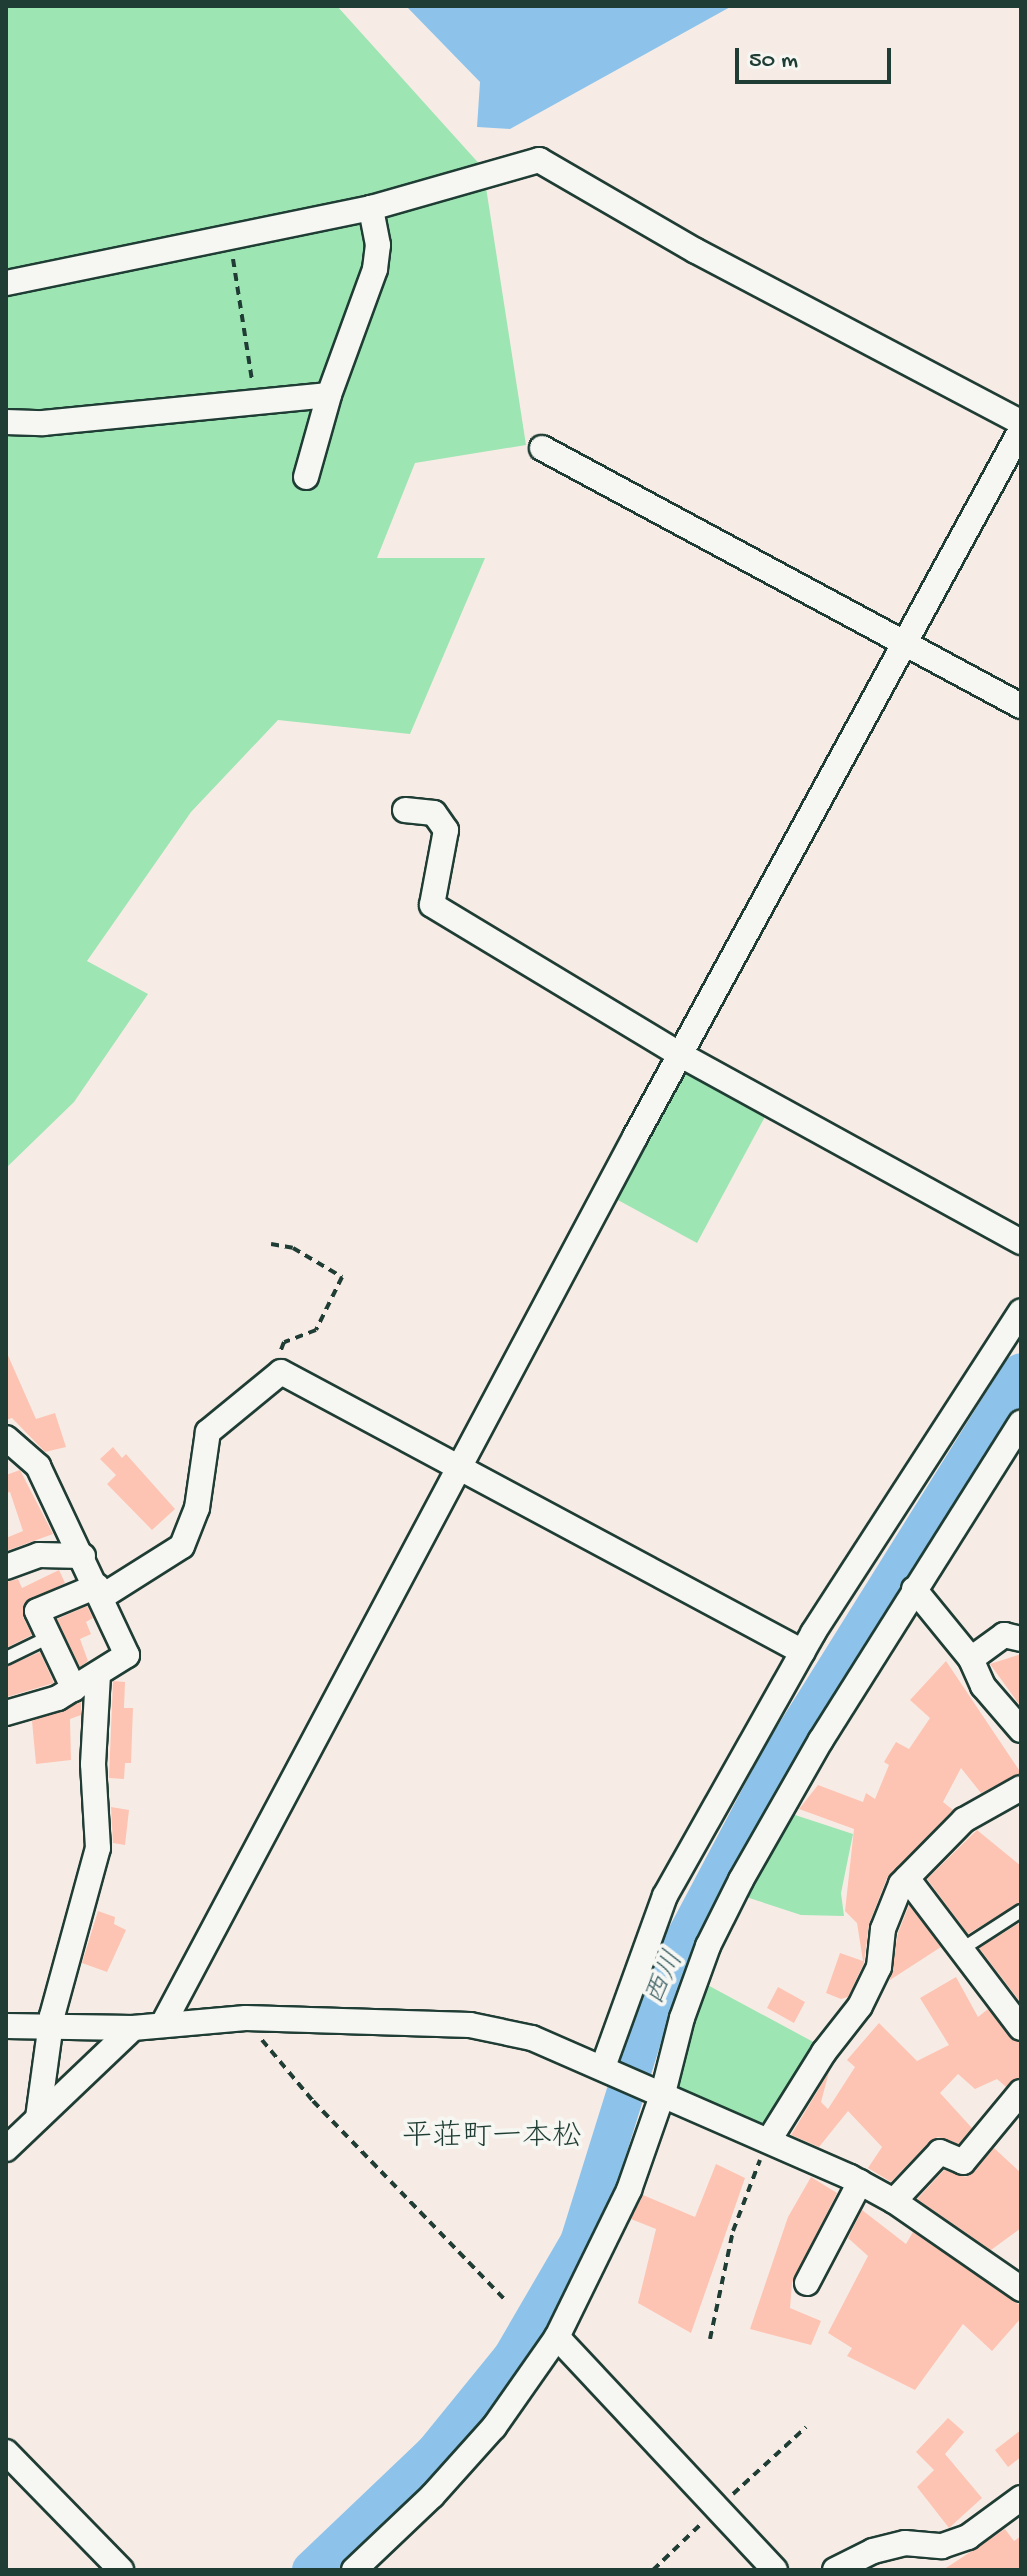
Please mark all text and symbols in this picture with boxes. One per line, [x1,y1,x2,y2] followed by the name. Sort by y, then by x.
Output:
[739,32,895,82] scale bar
[749,47,798,76] text: 50 m
[639,1947,693,2011] water label: 西川
[402,2121,582,2157] district label: 平荘町一本松

